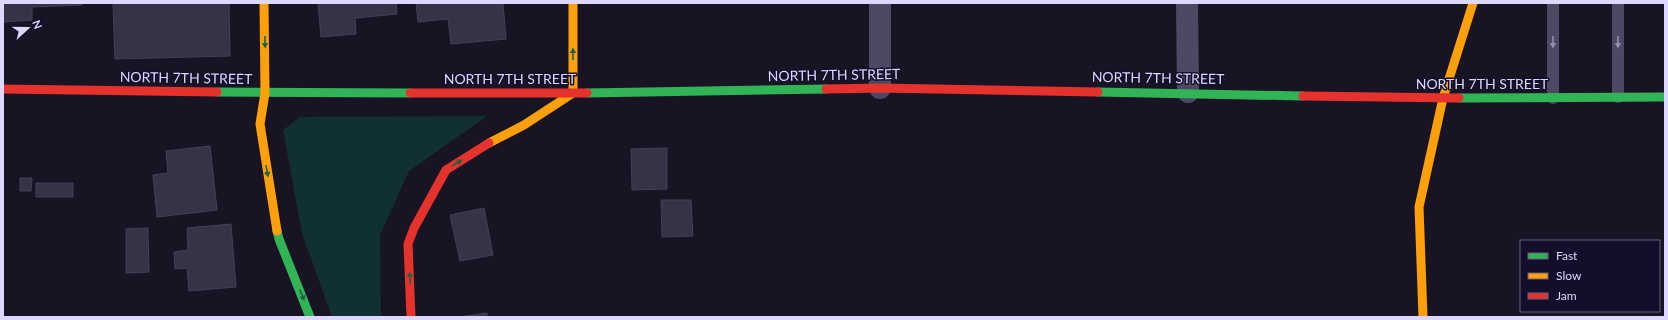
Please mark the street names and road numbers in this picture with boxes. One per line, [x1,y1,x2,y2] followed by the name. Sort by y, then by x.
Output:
[768,65,901,84] street label: NORTH 7TH STREET
[120,68,253,87] street label: NORTH 7TH STREET
[1092,68,1225,87] street label: NORTH 7TH STREET
[444,70,577,87] street label: NORTH 7TH STREET
[1416,75,1549,92] street label: NORTH 7TH STREET

